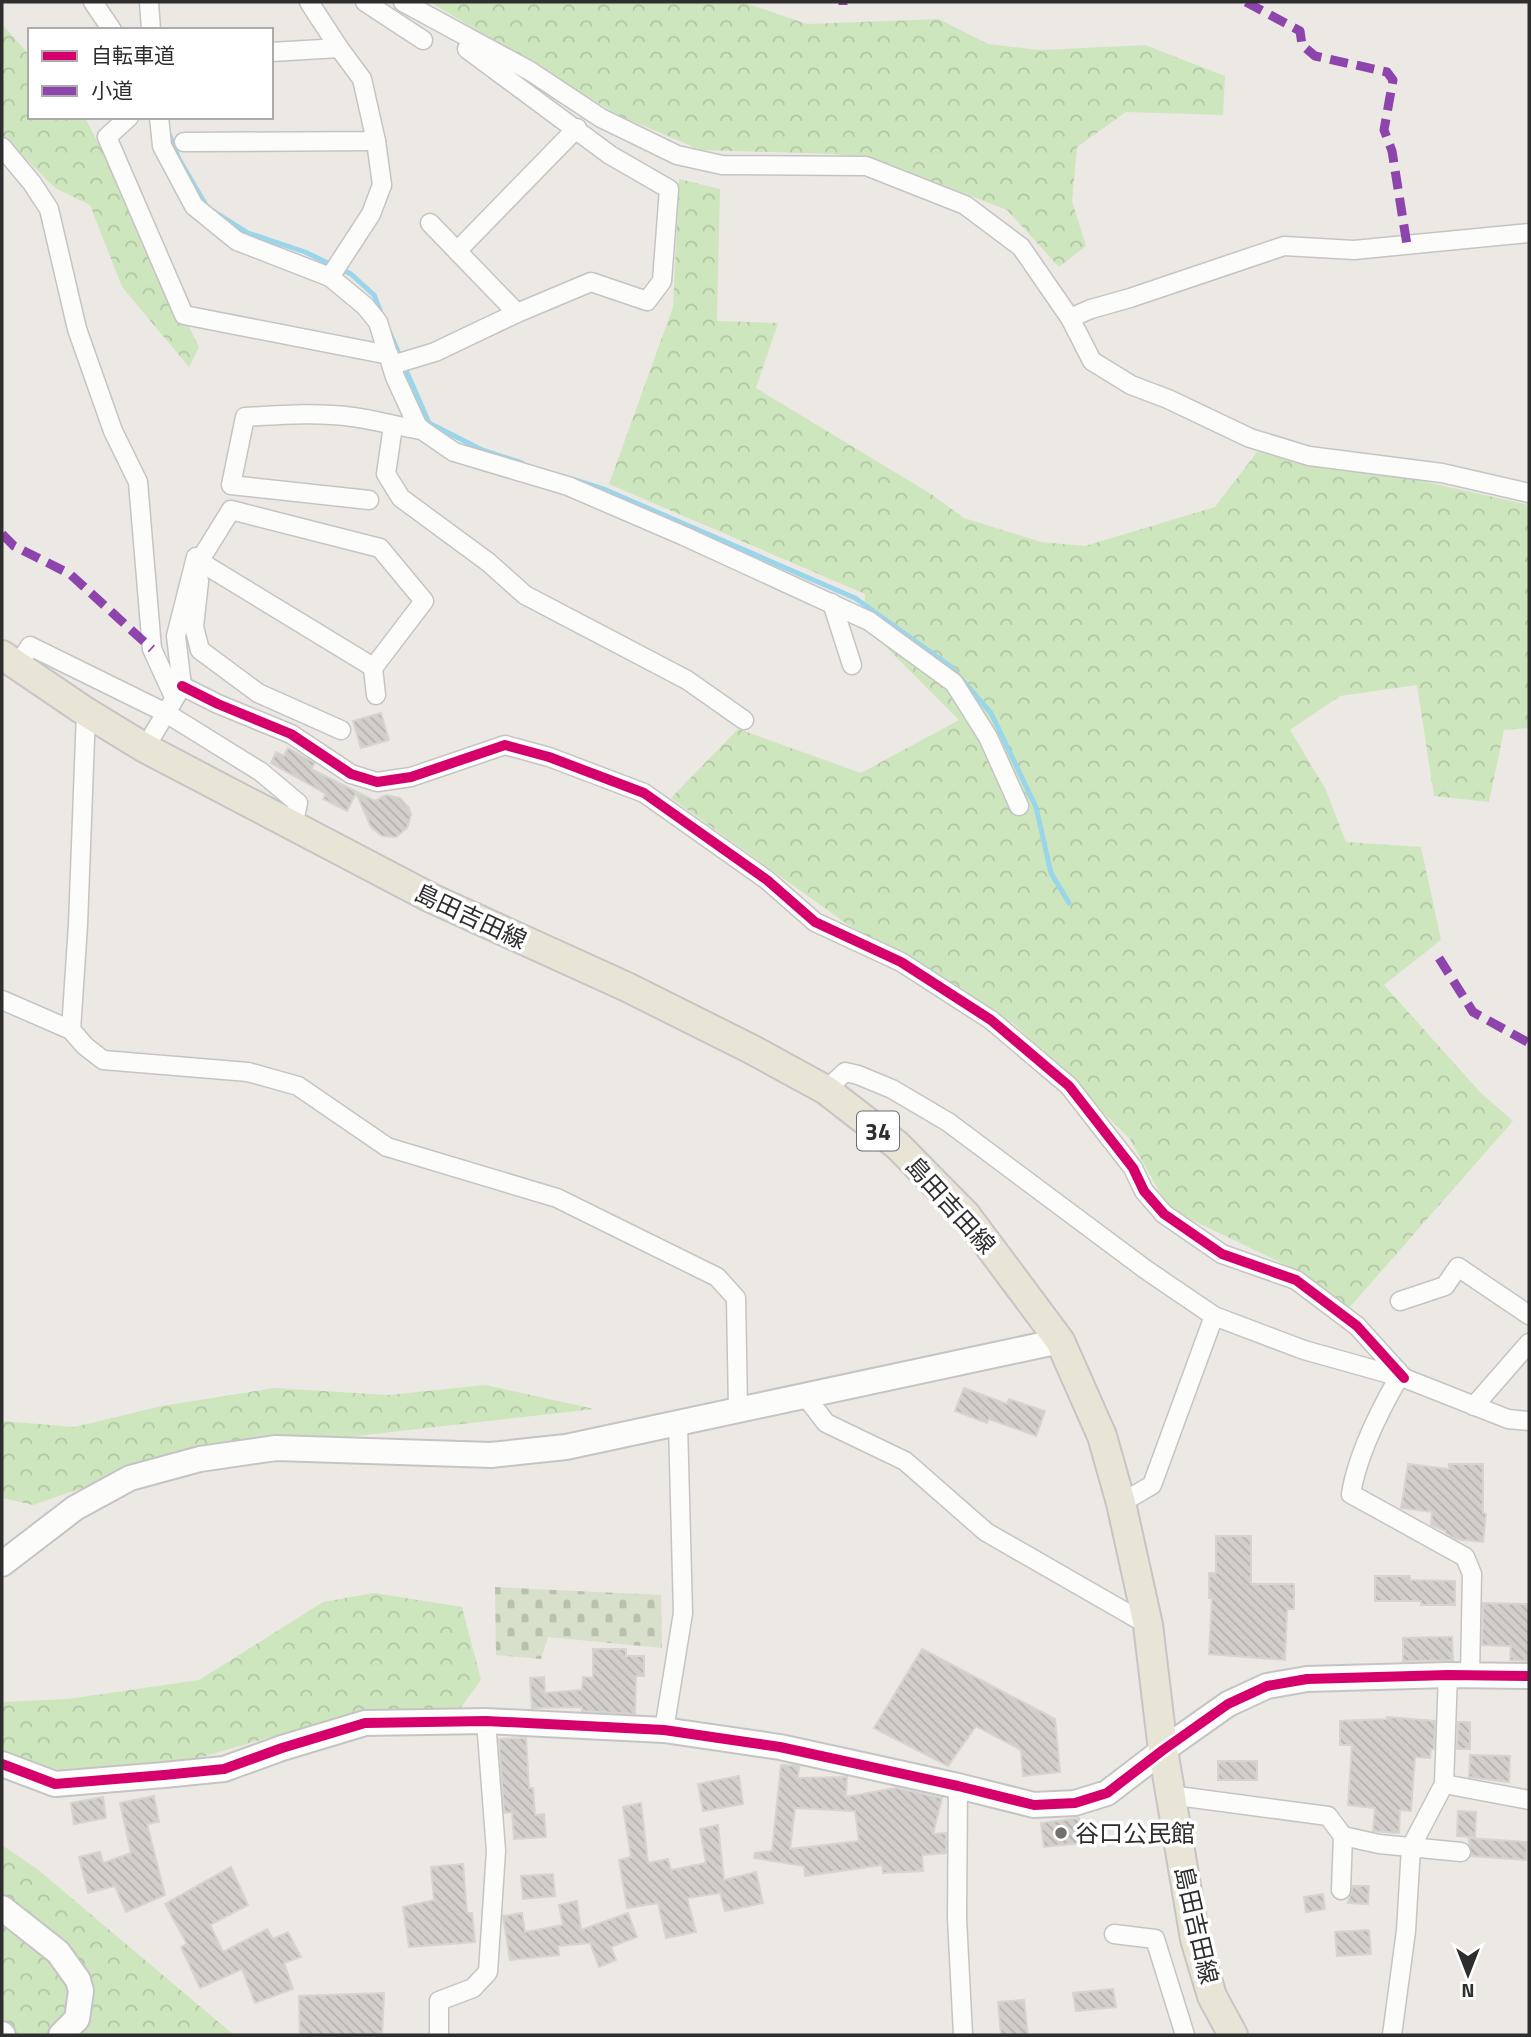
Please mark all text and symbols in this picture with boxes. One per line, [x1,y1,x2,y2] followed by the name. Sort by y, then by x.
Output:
[28,28,273,119] legend
[91,39,175,71] text: 自転車道
[91,74,133,106] text: 小道
[409,874,533,958] street label: 島田吉田線
[857,1112,899,1150] road number: 34
[897,1148,1005,1262] street label: 島田吉田線
[1075,1815,1195,1851] place label: 谷口公民館
[1053,1825,1069,1841] marker: 谷口公民館
[1166,1862,1228,1988] street label: 島田吉田線
[1433,1939,1503,2009] north arrow
[1461,1977,1475,2006] text: N

